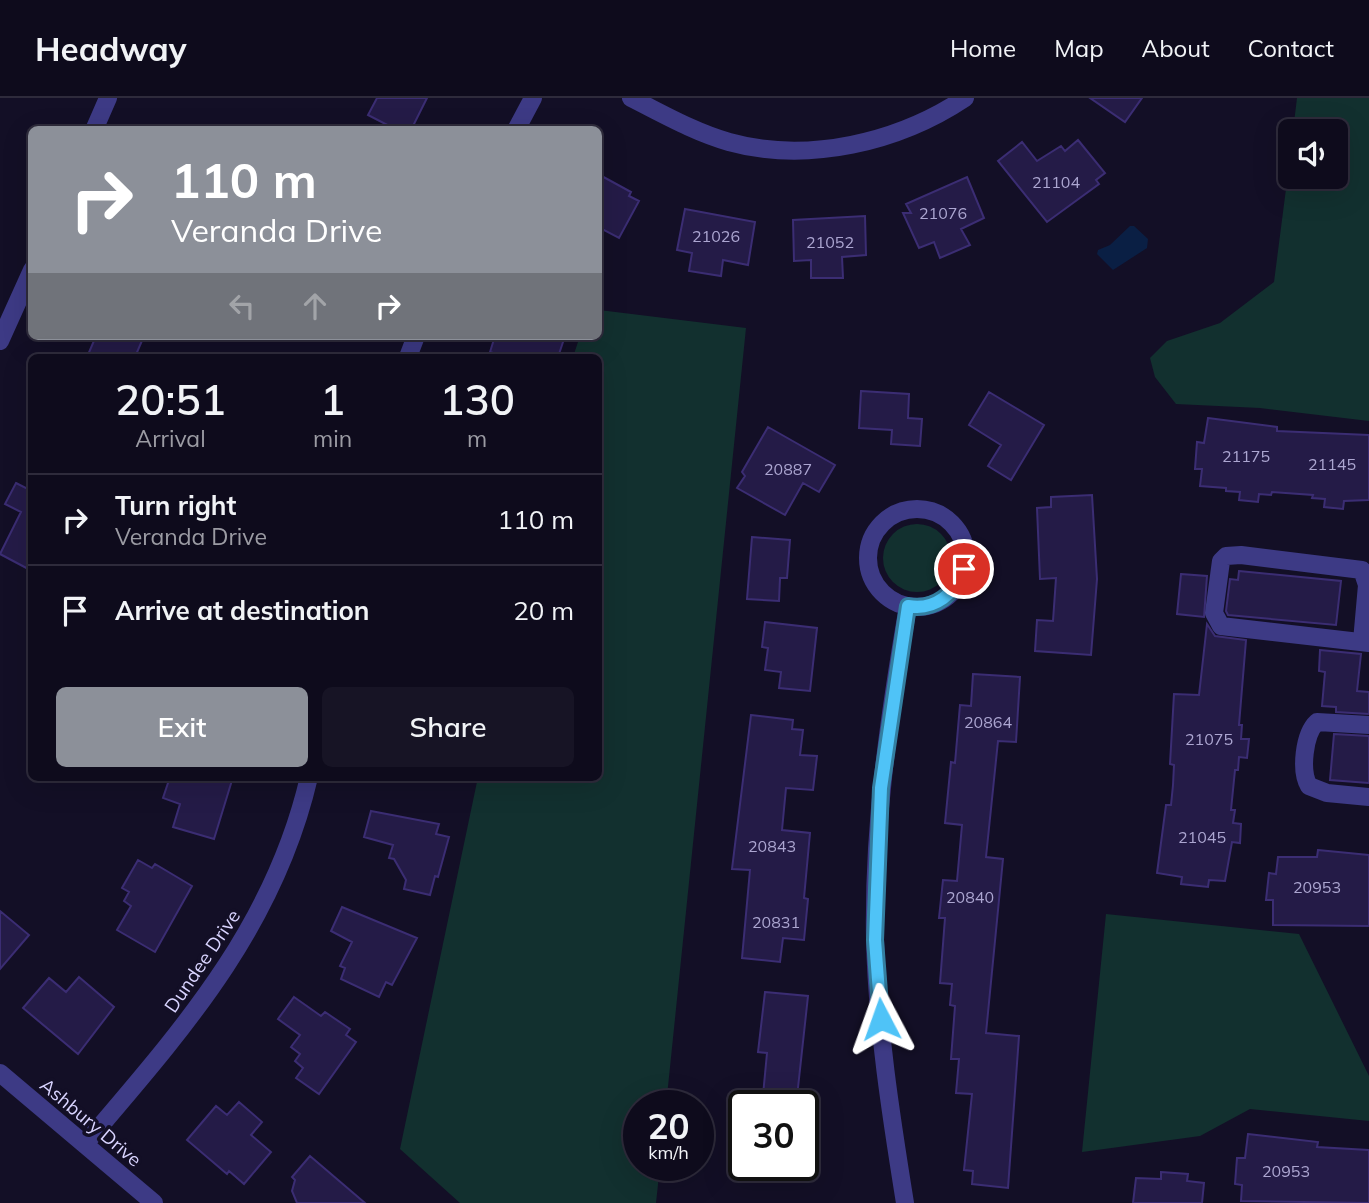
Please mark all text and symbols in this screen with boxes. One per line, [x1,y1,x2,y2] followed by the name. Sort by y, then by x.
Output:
[35,28,187,69] text: Headway
[950,33,1016,63] text: Home
[1054,33,1104,63] text: Map
[1142,33,1210,63] text: About
[1248,33,1334,63] text: Contact
[1278,119,1348,189] map controls
[1278,119,1348,189] button: sound
[171,149,317,210] text: 110 m
[56,154,147,245] icon: right
[1032,172,1080,192] house number: 21104
[919,203,967,223] house number: 21076
[171,210,382,250] text: Veranda Drive
[692,226,740,246] house number: 21026
[806,232,854,252] house number: 21052
[223,287,261,325] icon: left
[296,287,334,325] icon: ahead
[369,287,407,325] icon: right
[115,373,226,426] text: 20:51
[320,373,345,426] text: 1
[439,373,515,426] text: 130
[135,424,206,453] text: Arrival
[313,424,352,453] text: min
[467,424,487,453] text: m
[1222,446,1270,466] house number: 21175
[1308,454,1356,474] house number: 21145
[764,459,812,479] house number: 20887
[115,489,236,522] text: Turn right
[56,501,94,539] icon: right
[498,503,574,536] text: 110 m
[115,522,267,551] text: Veranda Drive
[934,539,994,599] pin
[945,550,983,588] icon: arrive
[56,592,94,630] icon: arrive
[115,594,370,627] text: Arrive at destination
[513,594,574,627] text: 20 m
[56,687,308,767] button: Exit
[322,687,574,767] button: Share
[964,712,1012,732] house number: 20864
[1185,729,1233,749] house number: 21075
[1178,827,1226,847] house number: 21045
[748,836,796,856] house number: 20843
[1293,877,1341,897] house number: 20953
[946,887,994,907] house number: 20840
[159,905,245,1017] street label: Dundee Drive
[752,912,800,932] house number: 20831
[844,982,918,1056] position arrow
[35,1073,147,1171] street label: Ashbury Drive
[728,1090,819,1181] speed limit sign: 30
[647,1104,690,1148] text: 20
[648,1141,689,1164] text: km/h
[1262,1161,1310,1181] house number: 20953

